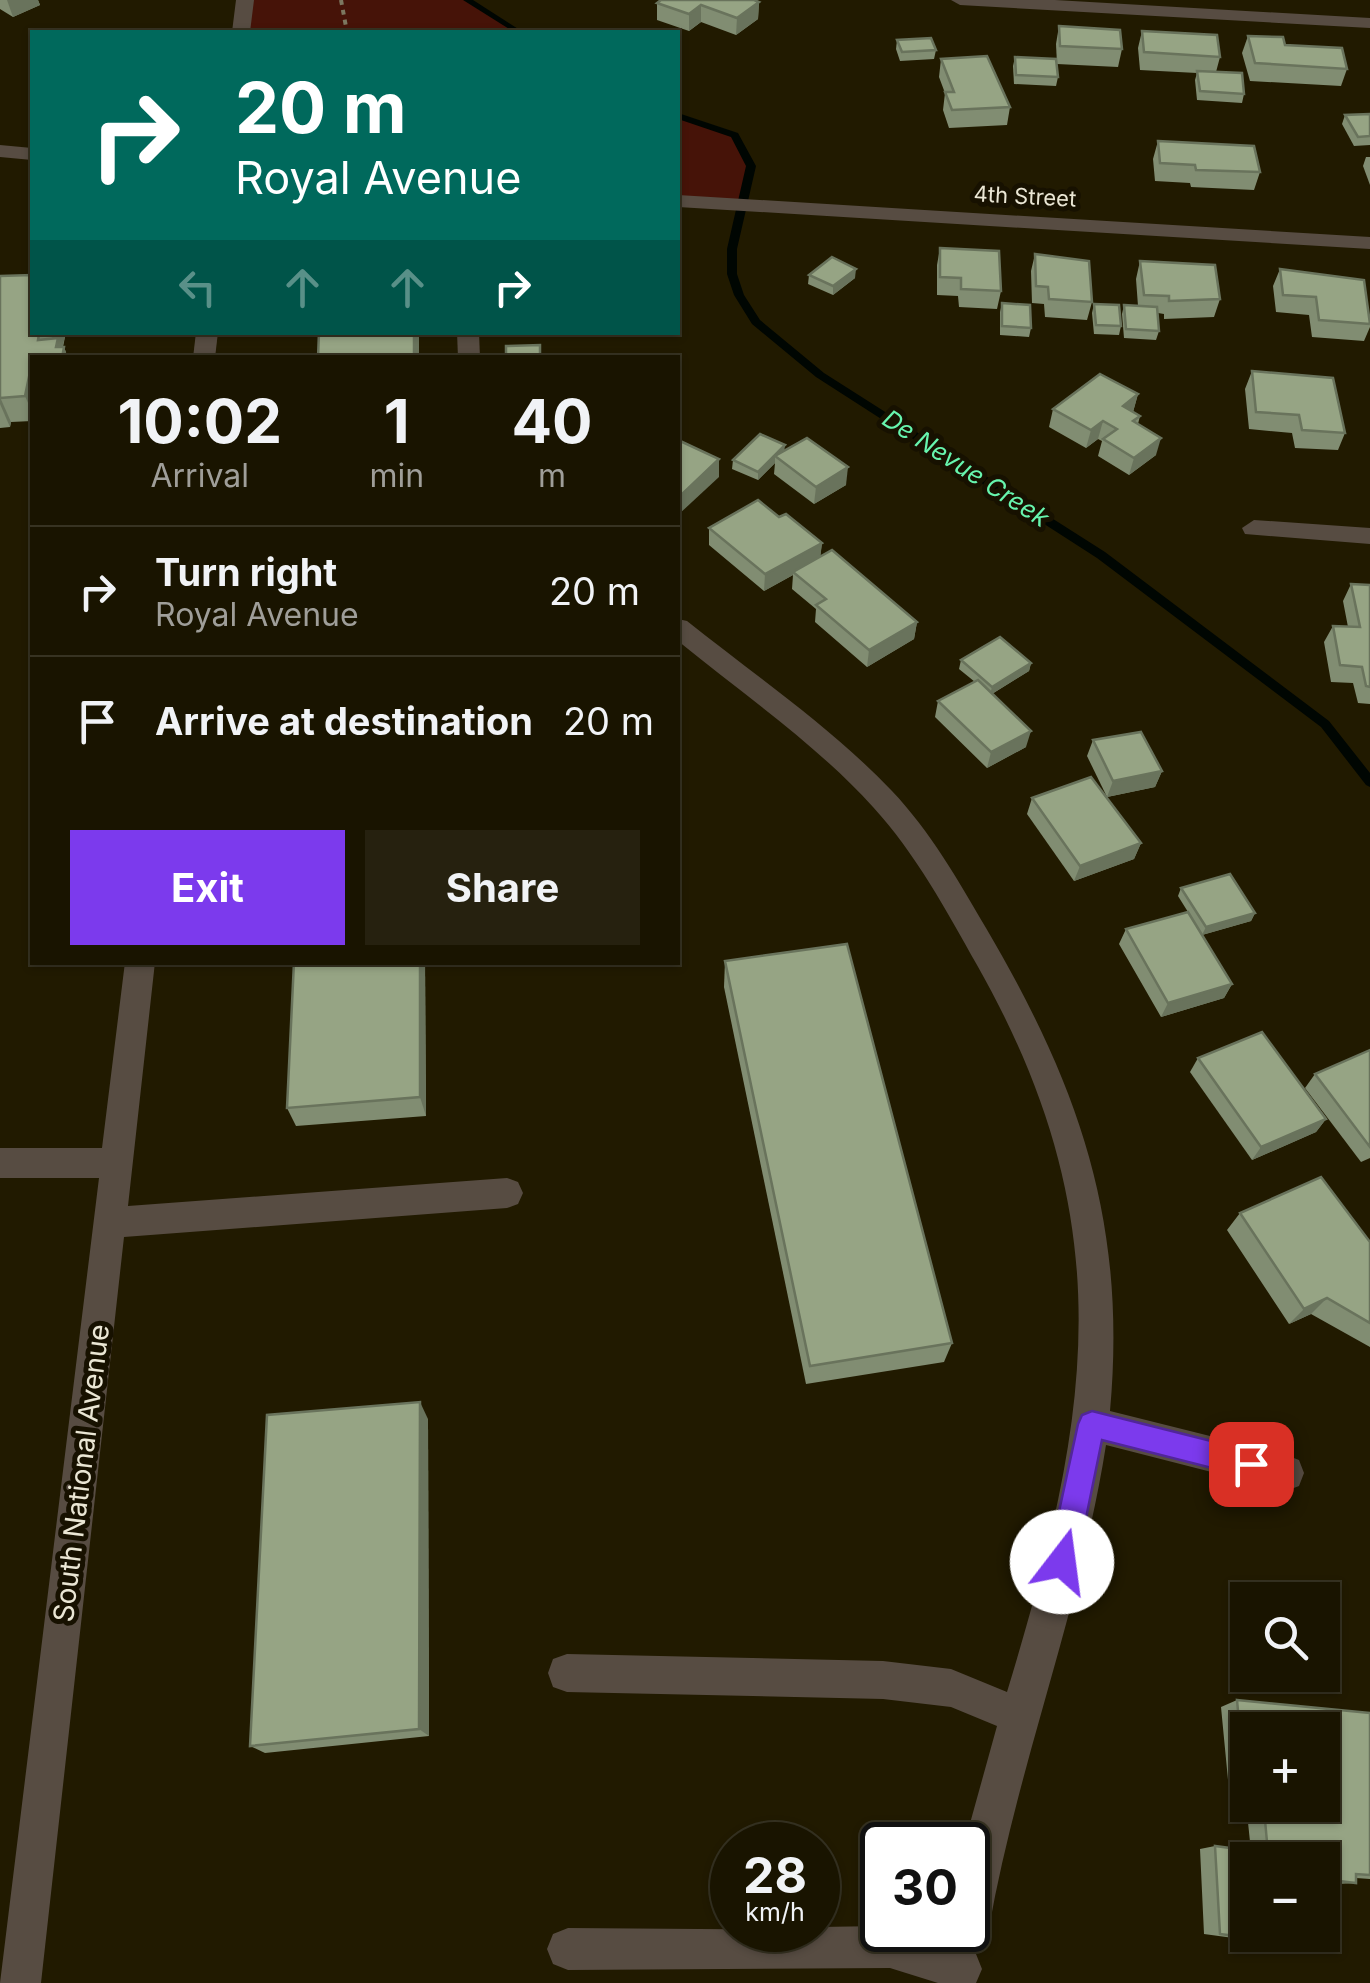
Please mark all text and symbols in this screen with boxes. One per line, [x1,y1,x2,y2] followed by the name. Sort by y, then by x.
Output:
[235,65,407,150] text: 20 m
[70,70,200,200] icon: right
[235,150,521,205] text: Royal Avenue
[973,180,1077,212] street label: 4th Street
[170,260,225,315] icon: left
[275,260,330,315] icon: ahead
[380,260,435,315] icon: ahead
[485,260,540,315] icon: right
[117,385,282,457] text: 10:02
[384,385,410,457] text: 1
[512,385,593,457] text: 40
[877,403,1056,534] water label: De Nevue Creek
[150,456,249,495] text: Arrival
[369,456,424,495] text: min
[538,456,566,495] text: m
[155,549,337,595] text: Turn right
[70,564,125,619] icon: right
[549,568,640,614] text: 20 m
[155,595,359,634] text: Royal Avenue
[70,694,125,749] icon: arrive
[155,698,533,744] text: Arrive at destination
[563,698,654,744] text: 20 m
[70,830,345,945] button: Exit
[365,830,640,945] button: Share
[46,1322,116,1624] street label: South National Avenue
[1209,1422,1294,1507] pin
[1224,1437,1279,1492] icon: arrive
[1010,1510,1114,1614] position arrow
[1230,1582,1340,1952] map controls
[1230,1582,1340,1692] button: search
[1230,1712,1340,1822] button: +
[860,1822,990,1952] speed limit sign: 30
[1230,1842,1340,1952] button: −
[743,1845,807,1905] text: 28
[745,1897,805,1927] text: km/h

